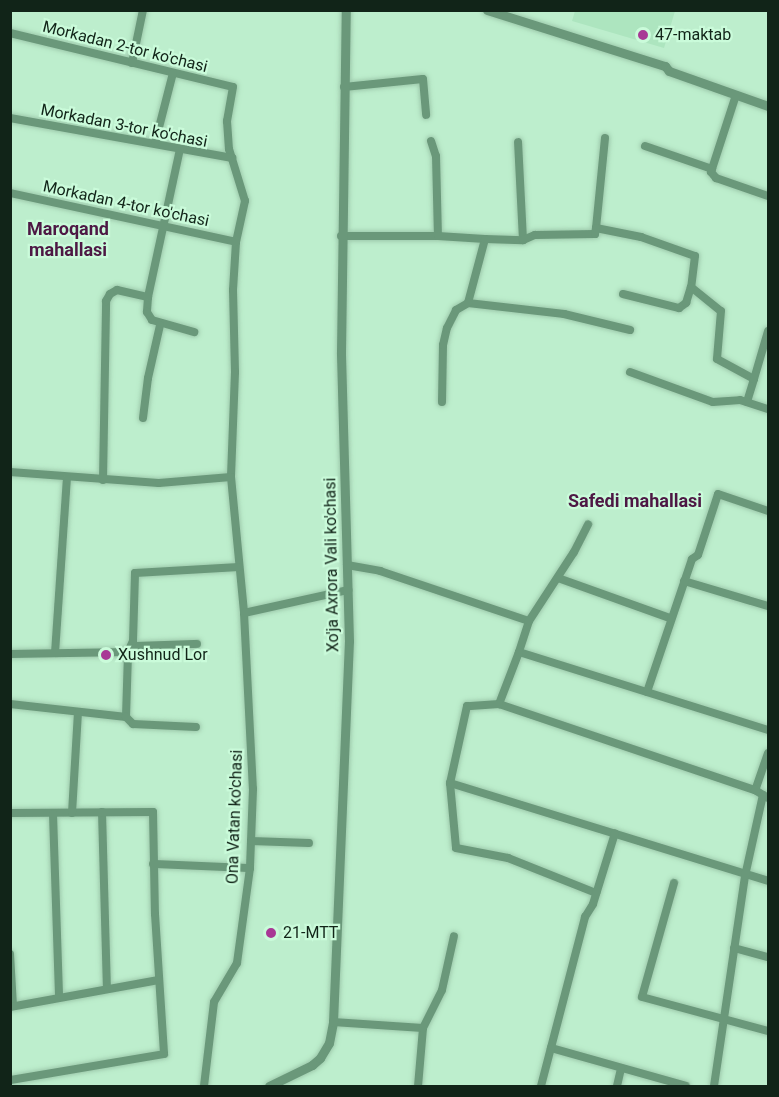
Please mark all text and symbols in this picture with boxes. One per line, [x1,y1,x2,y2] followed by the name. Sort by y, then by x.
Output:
[40,17,210,77] street label: Morkadan 2-tor ko'chasi
[655,25,731,45] place label: 47-maktab
[636,28,650,42] marker: 47-maktab
[39,100,209,152] street label: Morkadan 3-tor ko'chasi
[41,177,211,231] street label: Morkadan 4-tor ko'chasi
[27,219,109,262] district label: Maroqand mahallasi
[321,478,343,652] street label: Xo'ja Axrora Vali ko'chasi
[568,490,702,512] district label: Safedi mahallasi
[118,645,208,665] place label: Xushnud Lor
[99,648,113,662] marker: Xushnud Lor
[223,750,247,884] street label: Ona Vatan ko'chasi
[283,923,338,943] place label: 21-MTT
[264,926,278,940] marker: 21-MTT

